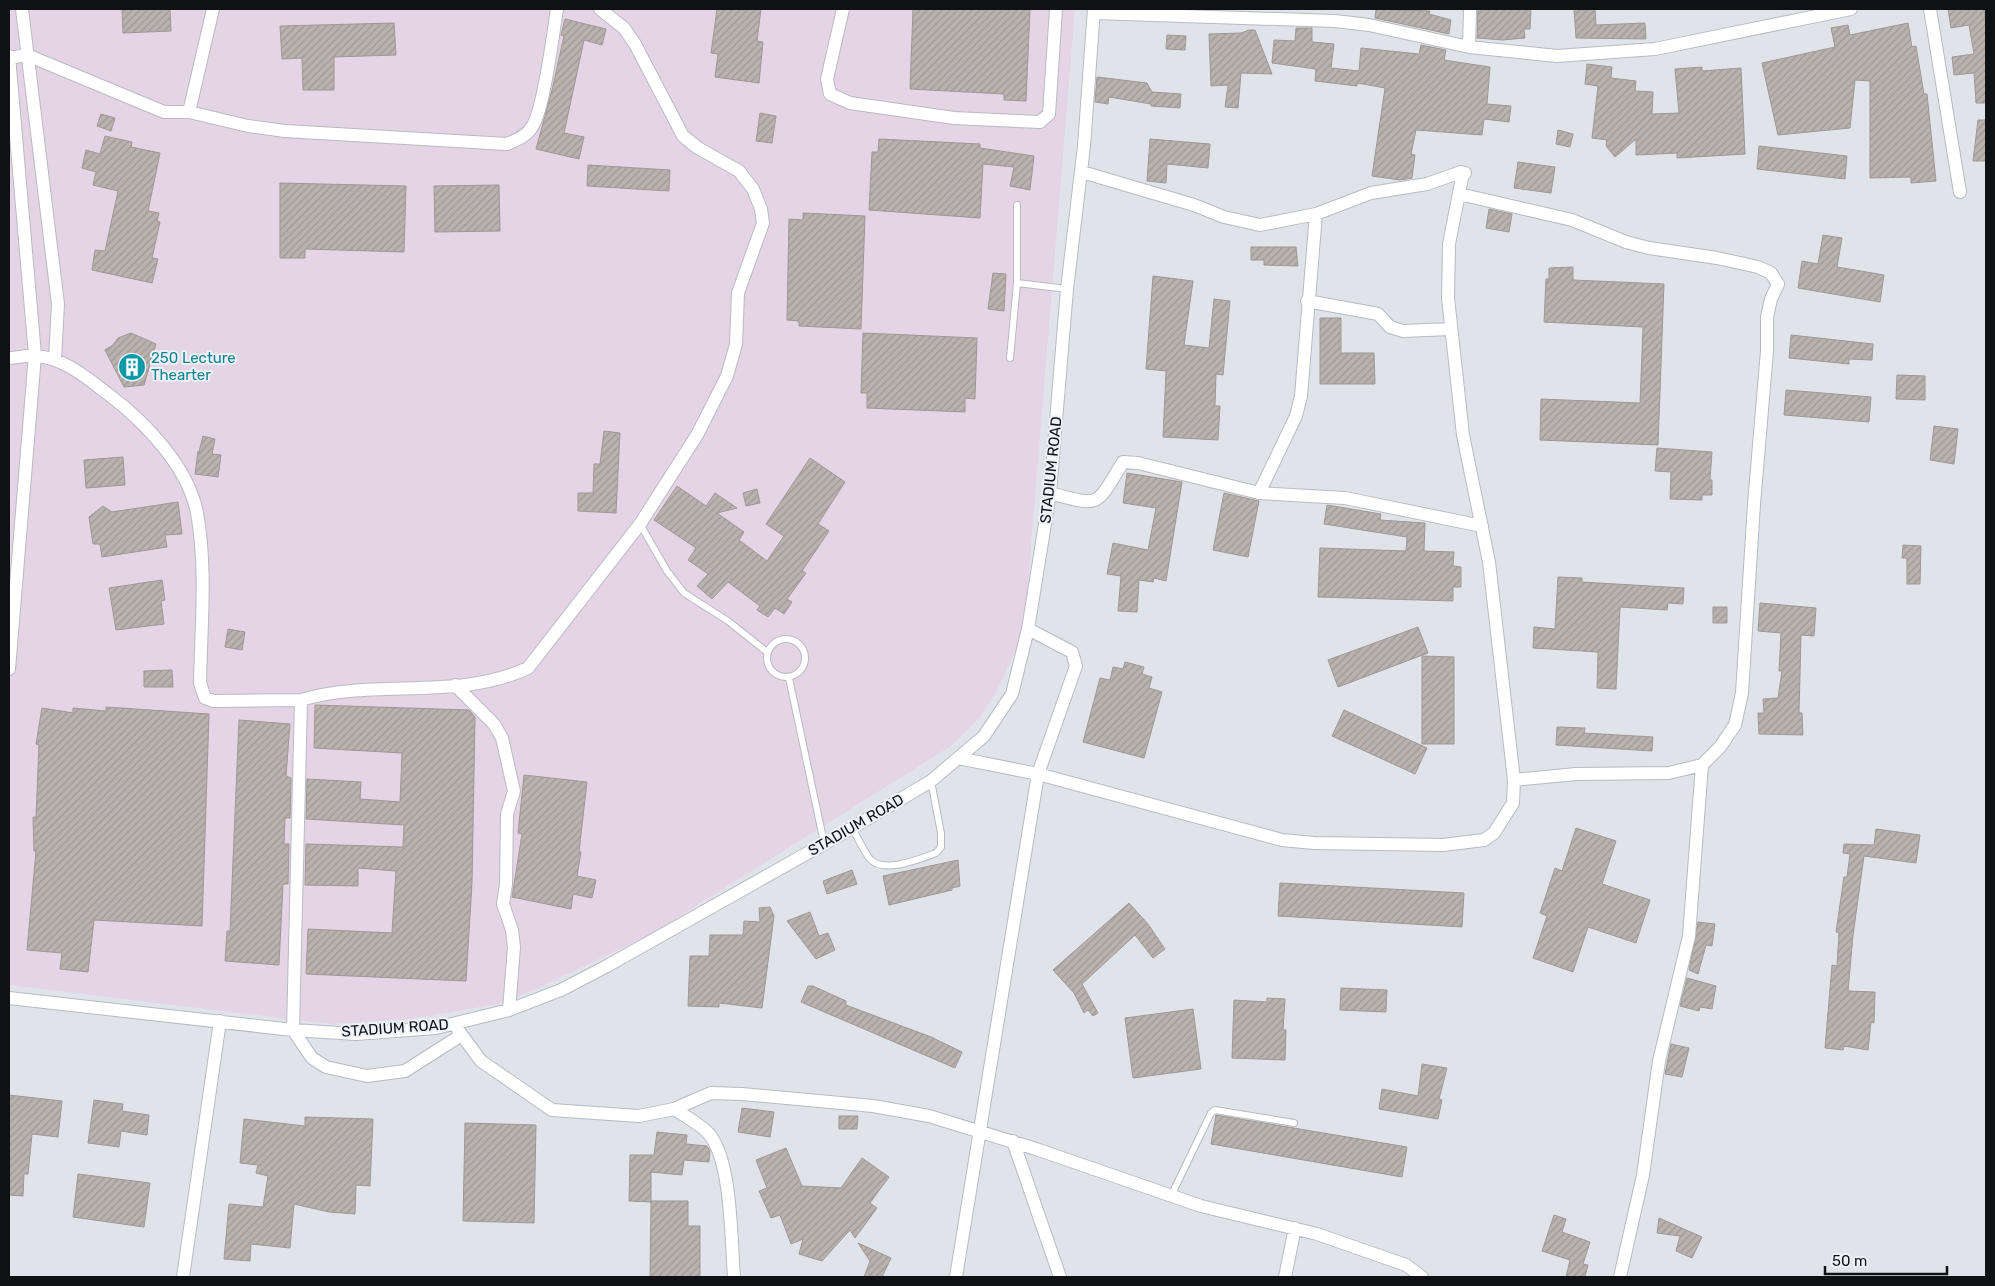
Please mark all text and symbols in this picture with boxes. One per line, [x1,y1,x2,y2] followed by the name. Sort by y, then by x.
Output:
[151,349,236,384] place label: 250 Lecture Thearter
[117,352,147,382] building icon: 250 Lecture Thearter
[1036,416,1066,524] street label: STADIUM ROAD
[805,790,907,860] street label: STADIUM ROAD
[341,1015,449,1041] street label: STADIUM ROAD
[1825,1244,1948,1276] scale bar
[1832,1252,1867,1270] text: 50 m

